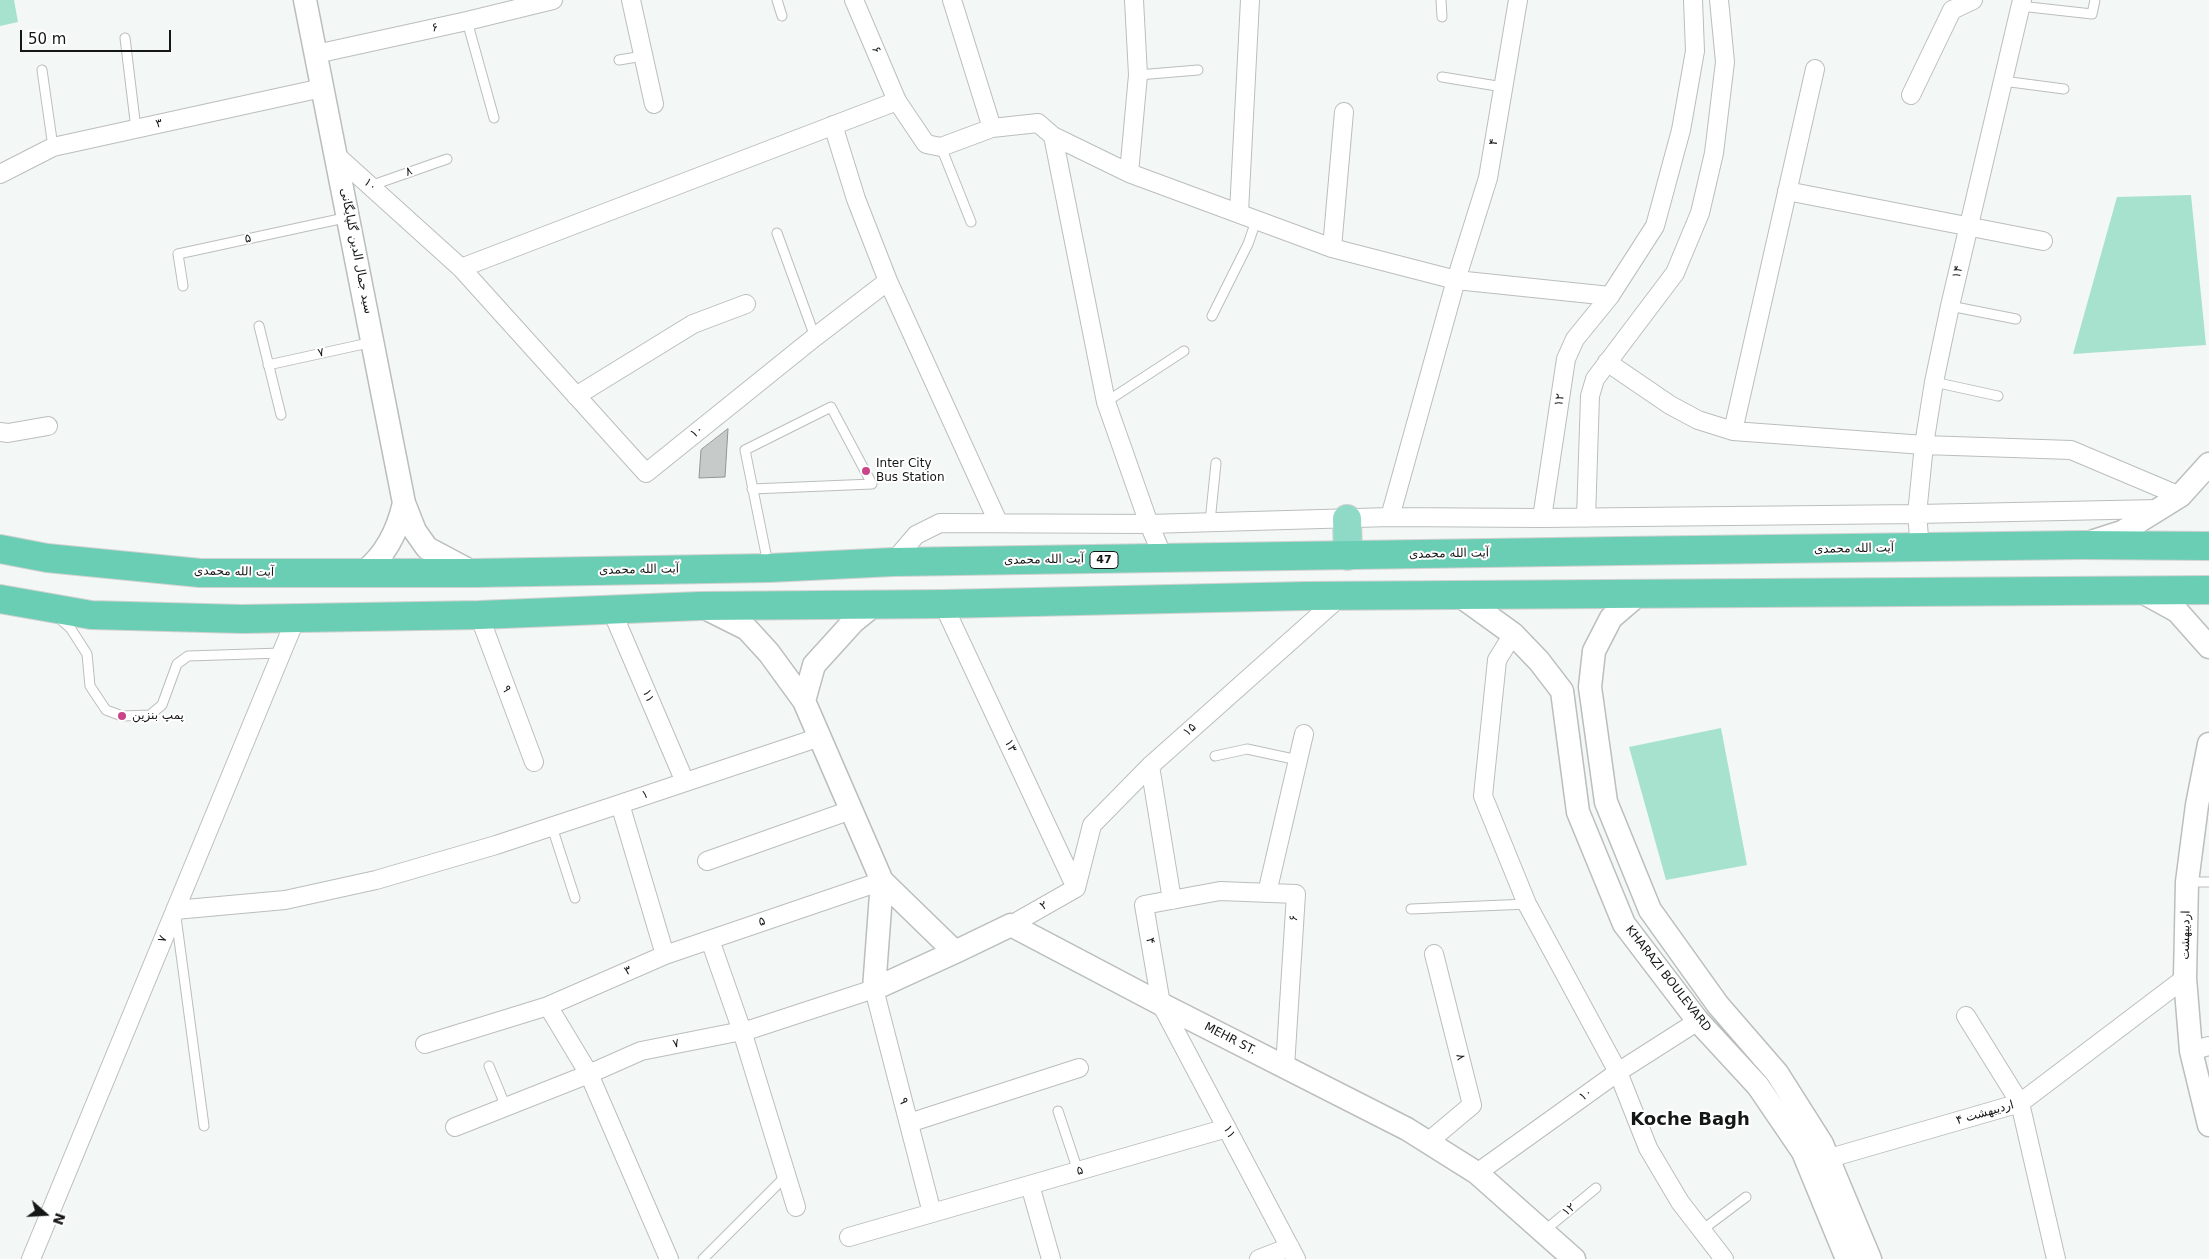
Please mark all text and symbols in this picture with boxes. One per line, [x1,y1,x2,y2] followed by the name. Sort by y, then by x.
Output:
[22,20,174,52] scale bar
[430,20,440,36] street label: ۶
[28,30,66,48] text: 50 m
[868,44,884,56] street label: ۶
[154,116,164,132] street label: ۳
[1486,138,1502,146] street label: ۴
[404,164,414,180] street label: ۸
[360,175,380,195] street label: ۱۰
[337,187,375,315] street label: سید جمال الدین گلپایگانی
[243,231,253,247] street label: ۵
[1949,264,1967,280] street label: ۱۴
[316,345,326,361] street label: ۷
[1552,393,1568,407] street label: ۱۲
[687,422,707,442] street label: ۱۰
[876,457,945,485] place label: Inter City Bus Station
[860,465,872,477] marker: Inter City Bus Station
[1814,541,1894,557] street label: آیت الله محمدی
[1409,546,1489,562] street label: آیت الله محمدی
[1004,552,1084,568] street label: آیت الله محمدی
[1090,552,1118,568] road number: 47
[599,562,679,578] street label: آیت الله محمدی
[194,564,274,580] street label: آیت الله محمدی
[498,684,514,694] street label: ۹
[639,687,657,705] street label: ۱۱
[132,709,184,723] place label: پمپ بنزین
[116,710,128,722] marker: پمپ بنزین
[1180,720,1200,740] street label: ۱۵
[1001,737,1019,755] street label: ۱۳
[640,787,650,803] street label: ۱
[1038,898,1050,914] street label: ۲
[2178,910,2194,960] street label: اردیبهشت
[757,914,767,930] street label: ۵
[1287,914,1301,922] street label: ۶
[1622,923,1714,1035] street label: KHARAZI BOULEVARD
[155,933,171,945] street label: ۷
[1142,937,1158,945] street label: ۴
[622,963,634,979] street label: ۳
[1202,1020,1258,1058] street label: MEHR ST.
[671,1036,681,1052] street label: ۷
[1452,1052,1468,1062] street label: ۸
[1577,1085,1595,1105] street label: ۱۰
[895,1096,911,1106] street label: ۹
[1954,1098,2016,1128] street label: اردیبهشت ۴
[1630,1109,1750,1131] district label: Koche Bagh
[1220,1123,1238,1141] street label: ۱۱
[1075,1163,1085,1179] street label: ۵
[20,1189,70,1239] north arrow
[1559,1200,1579,1220] street label: ۱۲
[50,1211,69,1227] text: N

